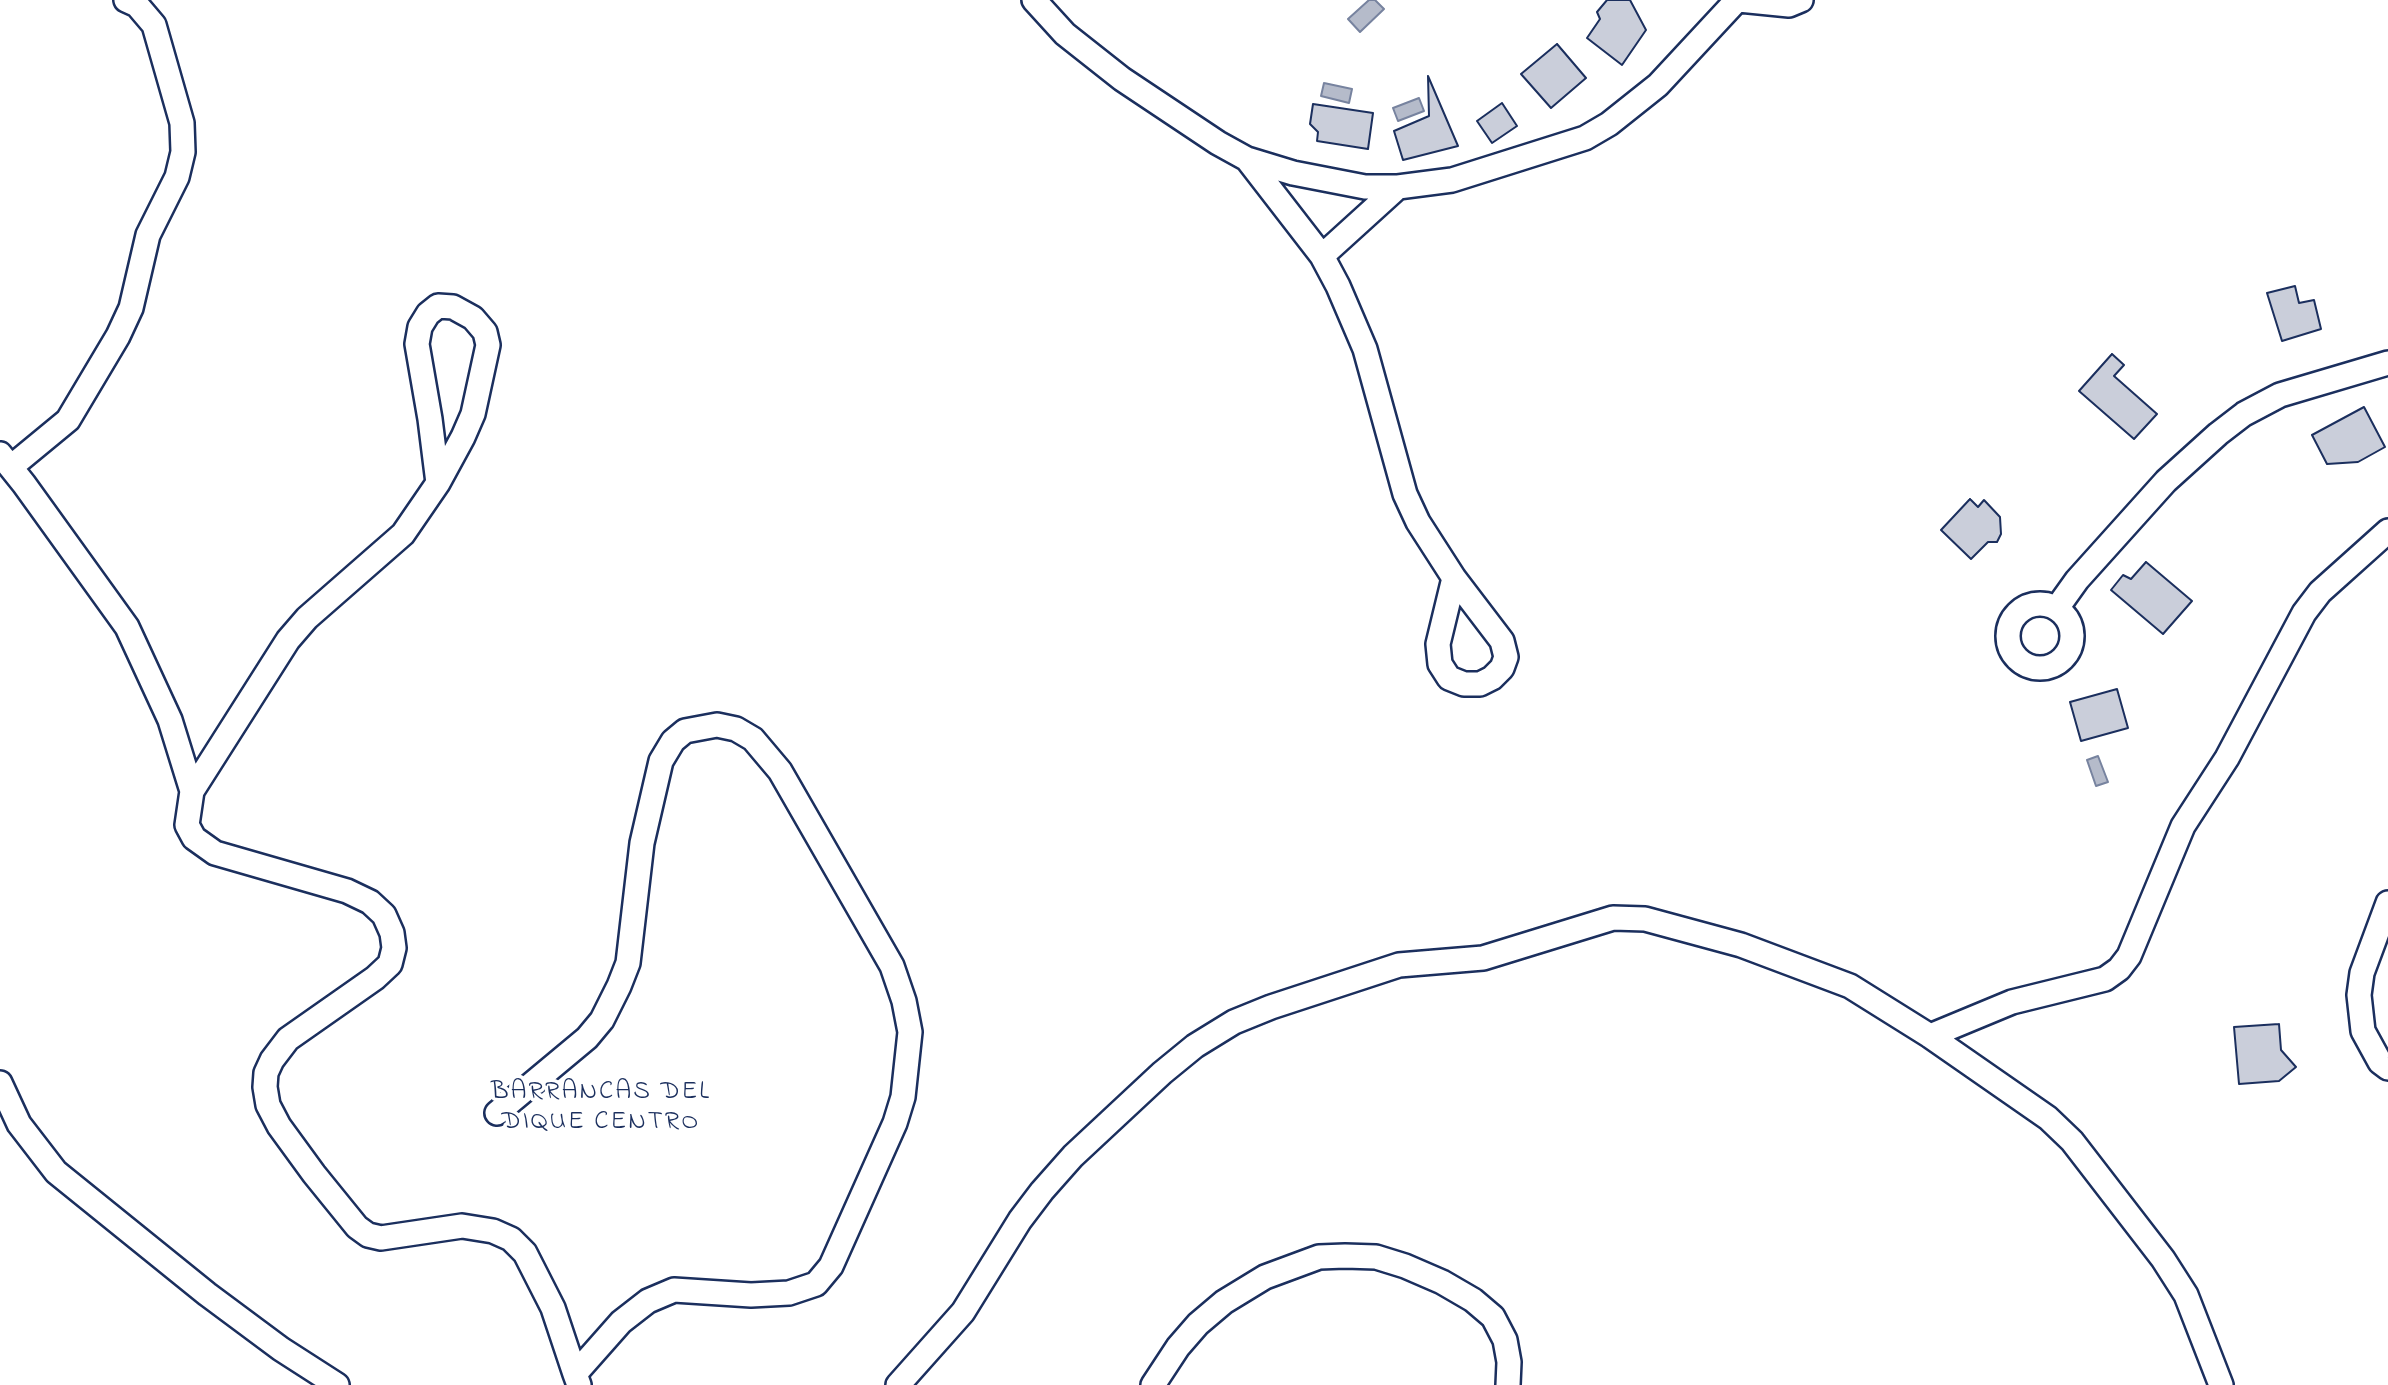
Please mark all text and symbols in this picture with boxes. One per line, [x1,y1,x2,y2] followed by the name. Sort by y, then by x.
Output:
[493,1078,709,1140] district label: BARRANCAS DEL DIQUE CENTRO

